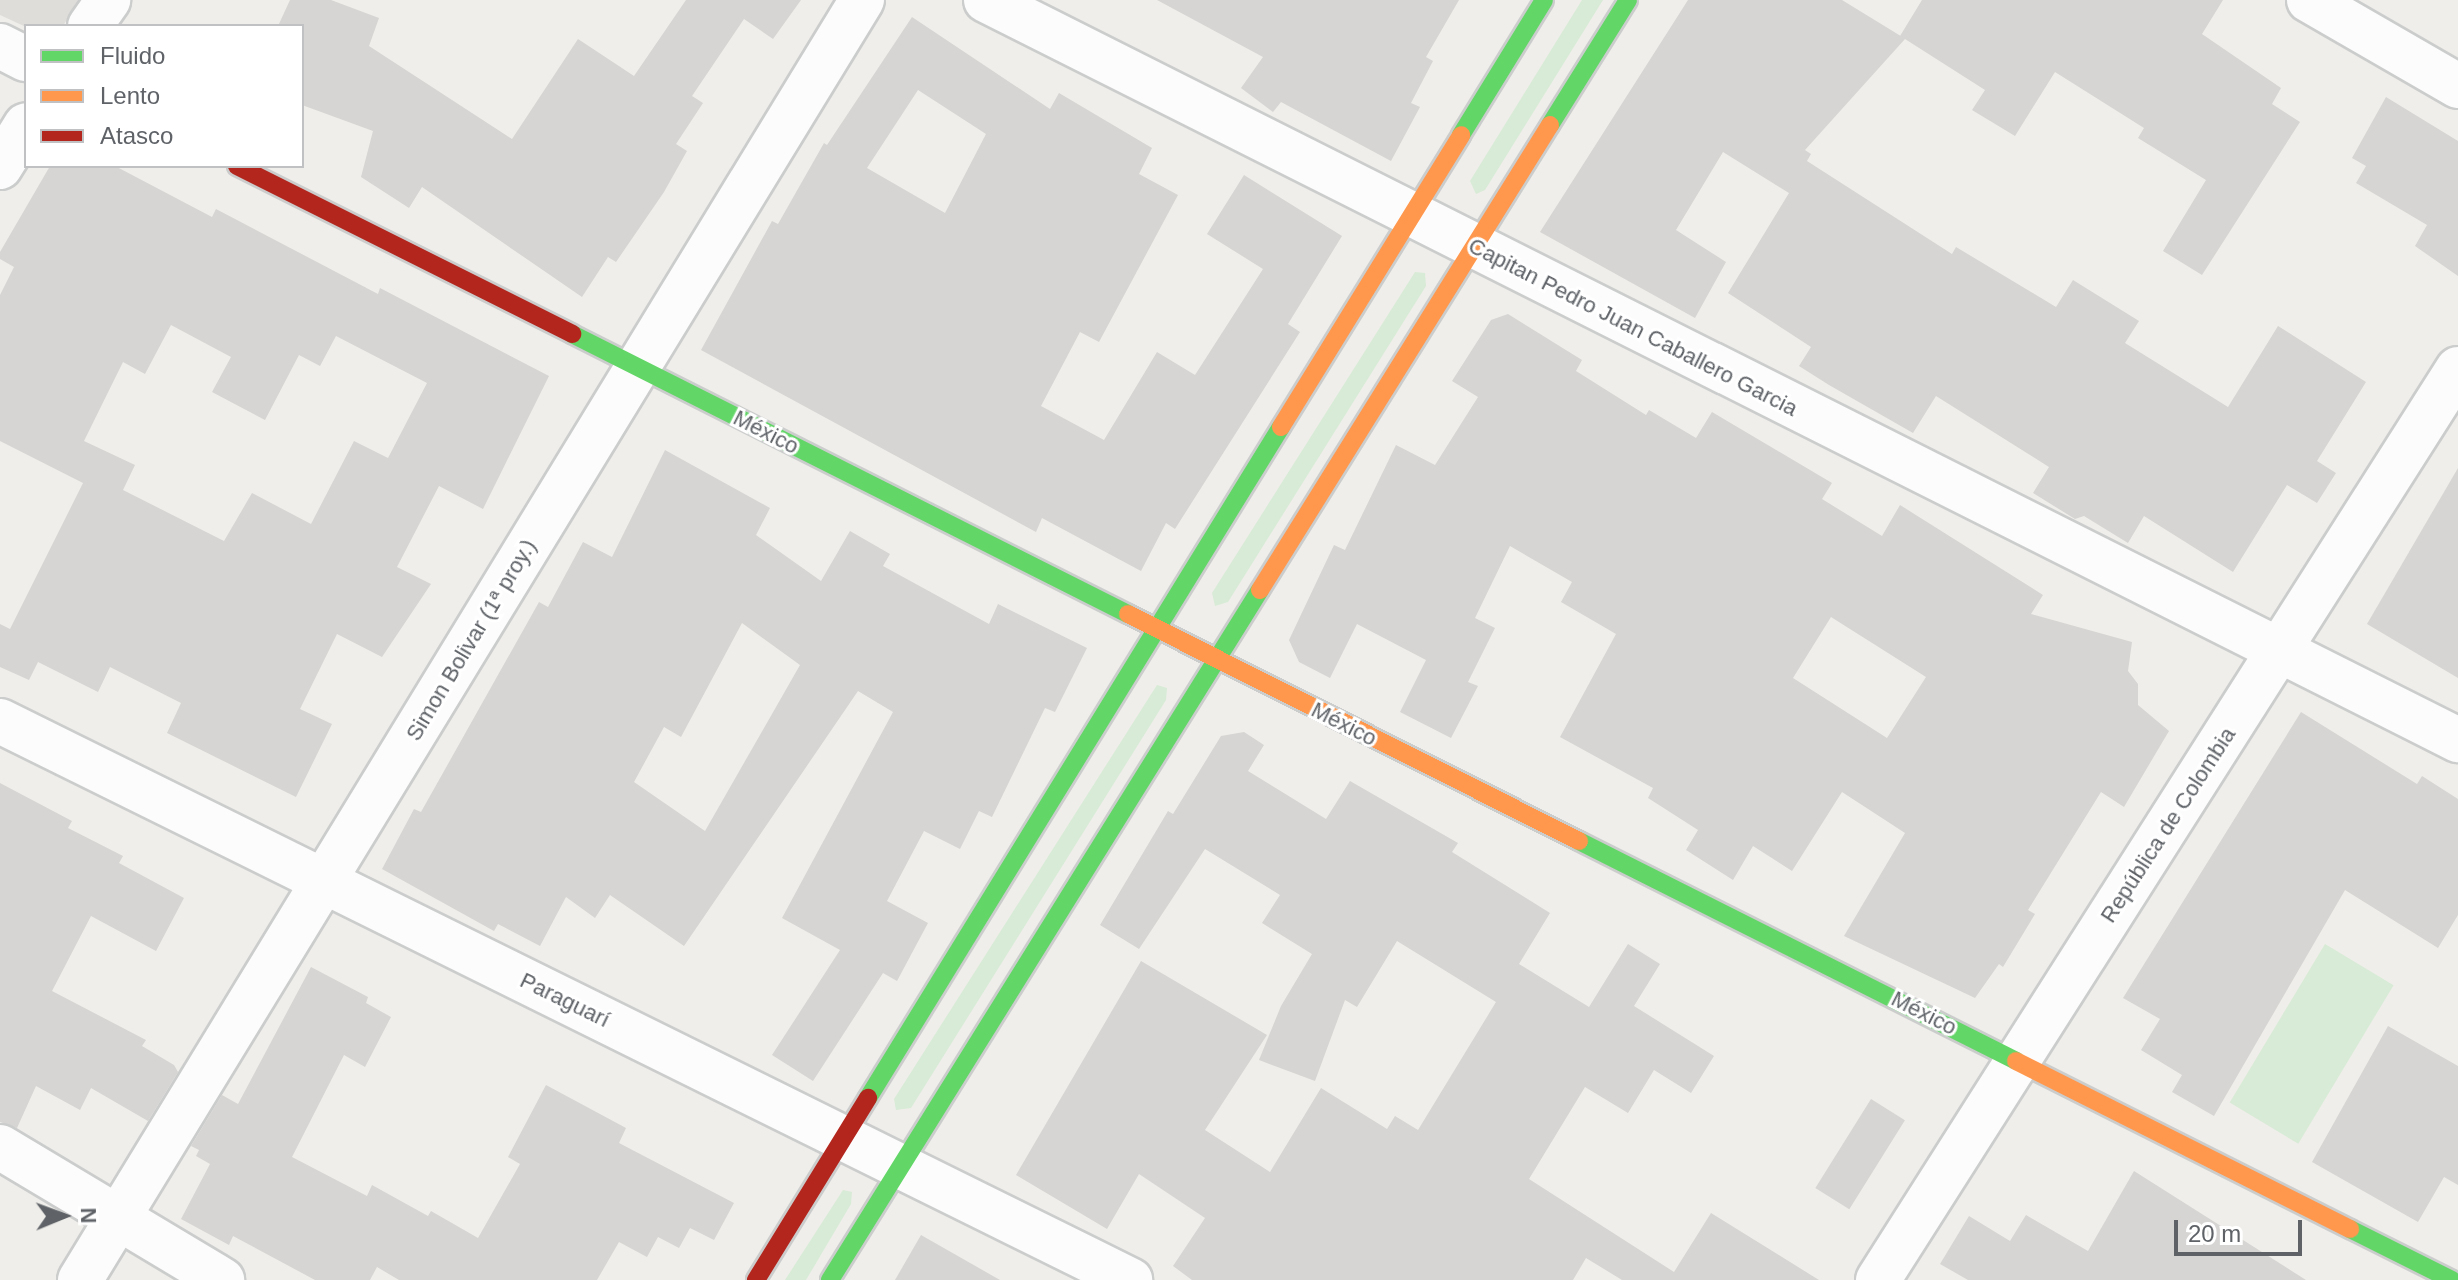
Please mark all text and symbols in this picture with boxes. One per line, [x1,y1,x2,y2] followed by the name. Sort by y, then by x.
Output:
[24,24,304,168] legend
[100,42,165,69] text: Fluido
[100,82,160,109] text: Lento
[100,122,173,149] text: Atasco
[1464,232,1802,422] street label: Capitan Pedro Juan Caballero Garcia
[729,404,803,460] street label: México
[400,535,542,745] street label: Simon Bolivar (1ª proy.)
[1307,696,1381,752] street label: México
[2095,722,2241,928] street label: República de Colombia
[516,967,614,1033] street label: Paraguarí
[1887,985,1961,1041] street label: México
[24,1176,104,1256] north arrow
[2178,1204,2306,1254] scale bar
[76,1207,101,1224] text: N
[2188,1220,2241,1247] text: 20 m

